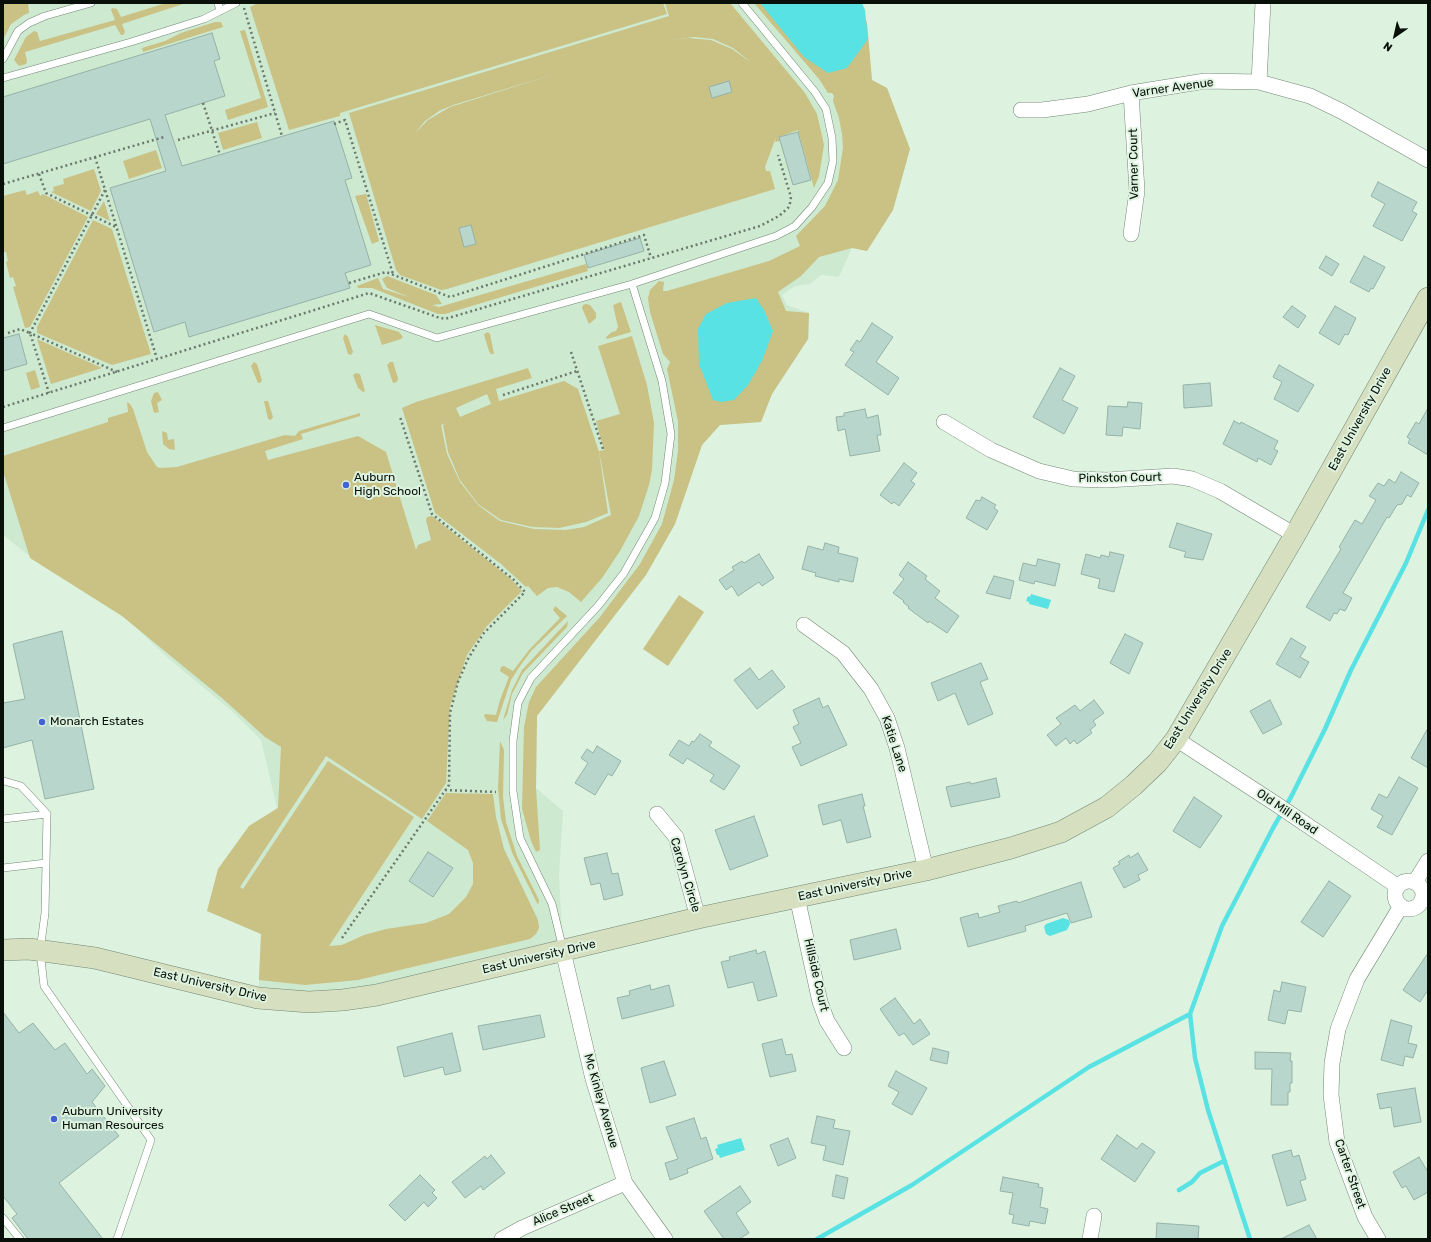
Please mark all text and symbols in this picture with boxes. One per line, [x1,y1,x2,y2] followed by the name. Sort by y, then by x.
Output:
[1375,16,1415,56] north arrow
[1381,39,1395,54] text: N
[1131,75,1215,101] street label: Varner Avenue
[1126,128,1142,200] street label: Varner Court
[1326,365,1394,473] street label: East University Drive
[1078,470,1162,486] street label: Pinkston Court
[354,471,421,499] place label: Auburn High School
[341,480,351,490] marker: Auburn High School
[1161,646,1235,752] street label: East University Drive
[878,714,910,774] street label: Katie Lane
[50,715,144,729] place label: Monarch Estates
[37,717,47,727] marker: Monarch Estates
[1254,786,1320,838] street label: Old Mill Road
[667,836,703,914] street label: Carolyn Circle
[797,866,913,904] street label: East University Drive
[481,937,597,977] street label: East University Drive
[801,937,831,1013] street label: Hillside Court
[152,965,268,1005] street label: East University Drive
[581,1052,621,1150] street label: Mc Kinley Avenue
[62,1105,164,1133] place label: Auburn University Human Resources
[49,1114,59,1124] marker: Auburn University Human Resources
[1331,1137,1369,1211] street label: Carter Street
[530,1191,596,1229] street label: Alice Street

